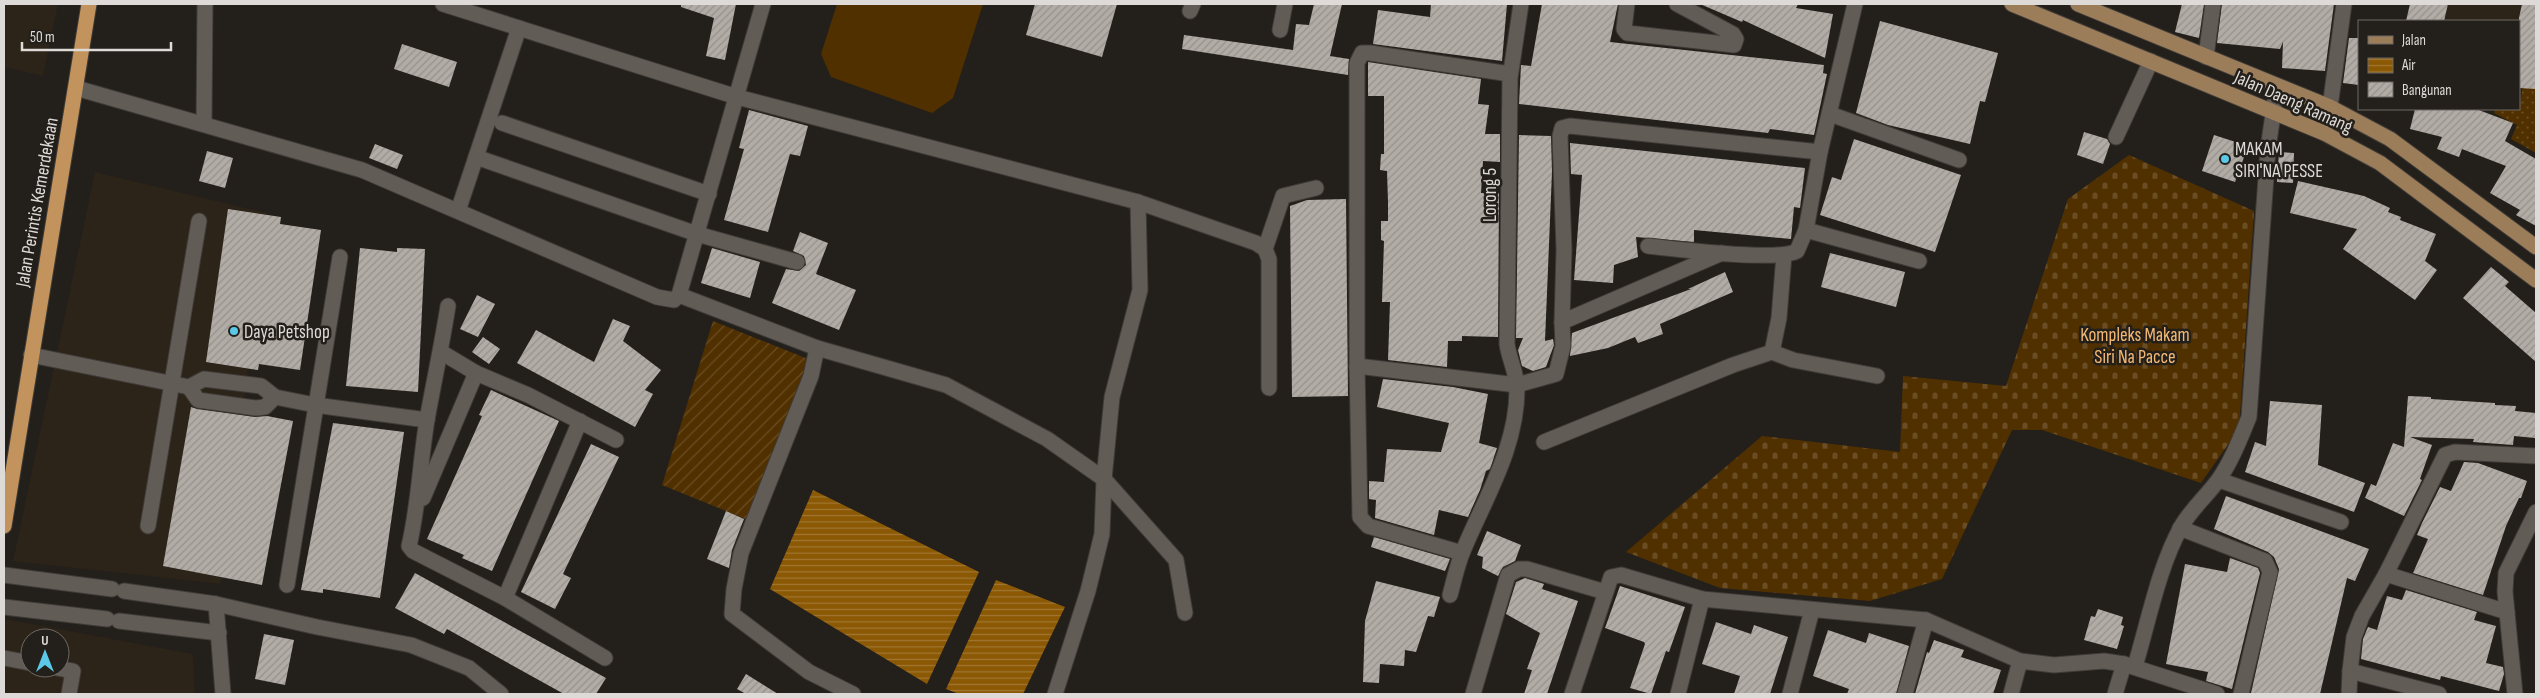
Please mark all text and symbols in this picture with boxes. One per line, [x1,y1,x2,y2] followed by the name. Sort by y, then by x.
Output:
[22,20,171,52] scale bar
[2358,20,2520,110] legend
[30,28,55,47] text: 50 m
[2401,31,2426,50] text: Jalan
[2401,56,2416,75] text: Air
[2230,66,2357,139] street label: Jalan Daeng Ramang
[2402,81,2452,100] text: Bangunan
[11,116,64,290] street label: Jalan Perintis Kemerdekaan
[2235,138,2323,183] place label: MAKAM SIRI'NA PESSE
[2219,153,2231,165] marker: MAKAM SIRI'NA PESSE
[1479,168,1502,222] street label: Lorong 5
[244,321,330,344] place label: Daya Petshop
[2080,324,2190,369] park label: Kompleks Makam Siri Na Pacce
[228,325,240,337] marker: Daya Petshop
[20,628,70,678] north arrow
[41,632,49,649] text: U

